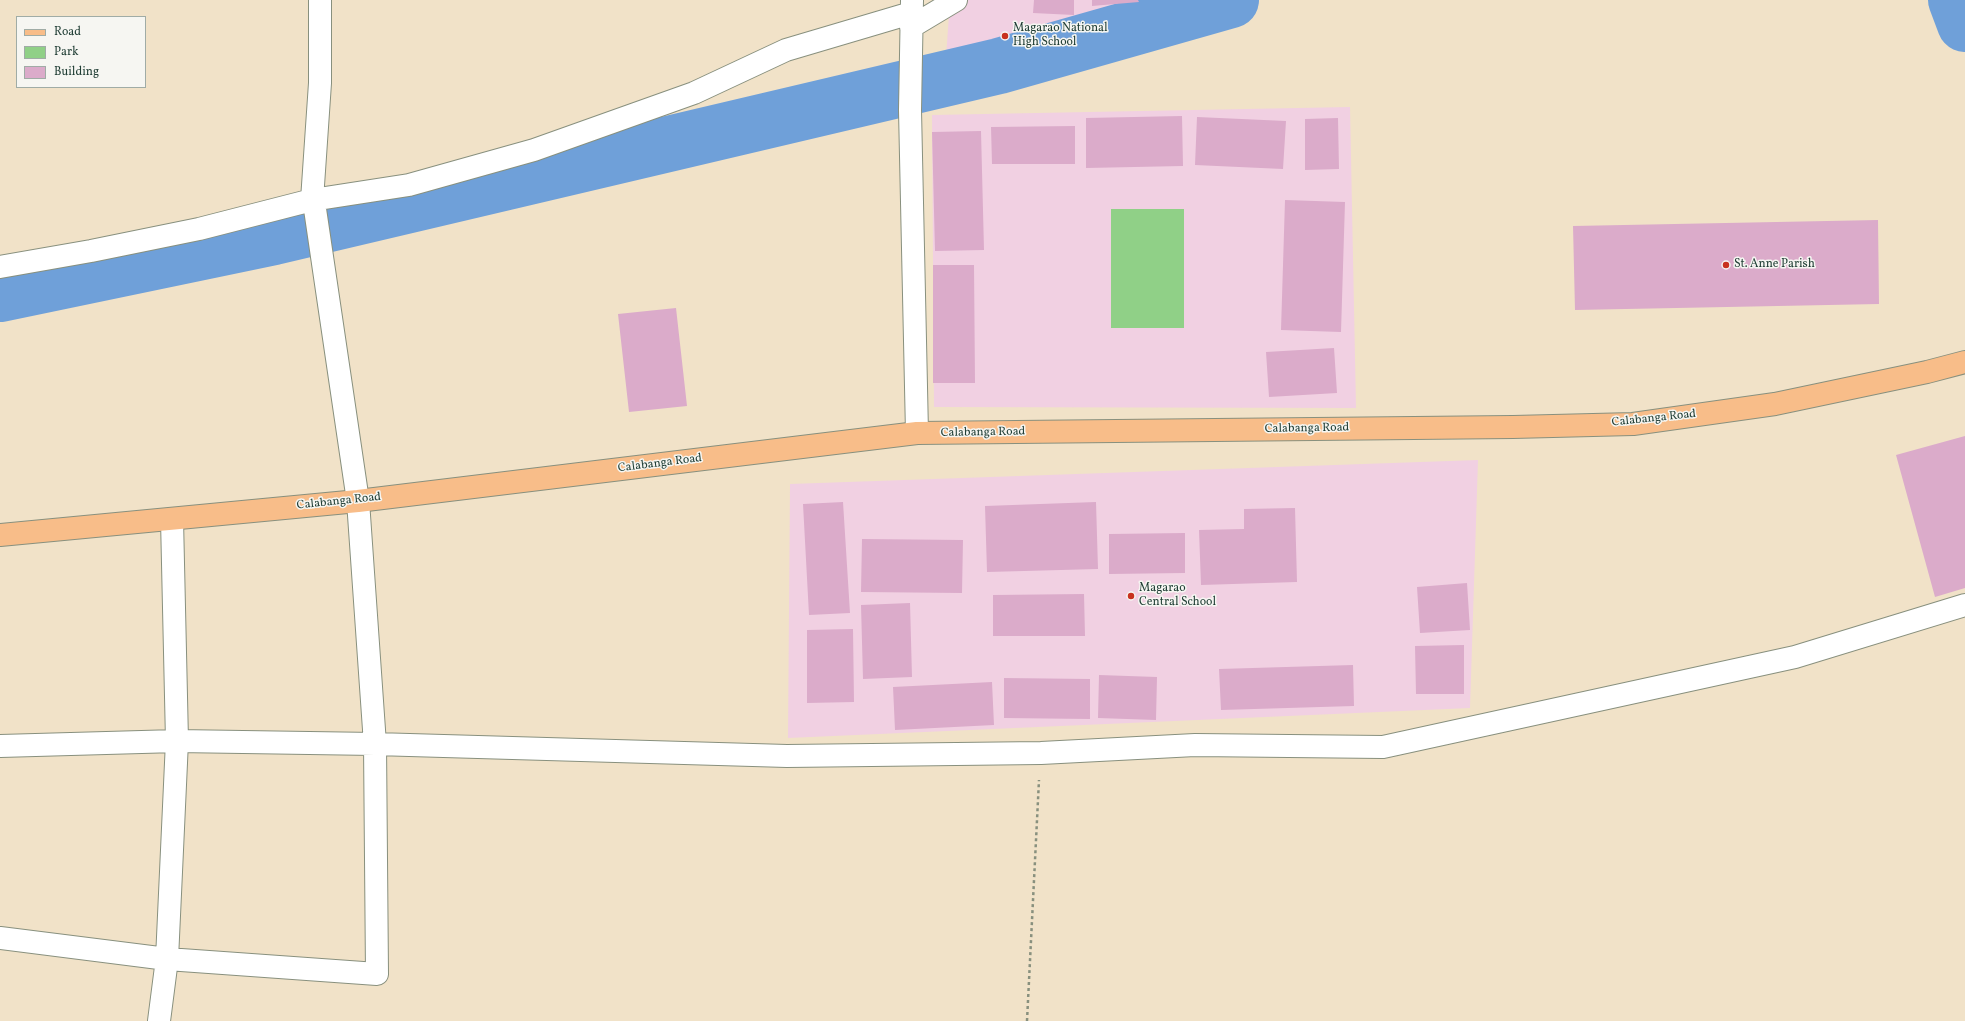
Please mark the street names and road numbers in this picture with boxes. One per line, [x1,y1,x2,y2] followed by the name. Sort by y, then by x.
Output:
[1611,407,1697,431] street label: Calabanga Road
[1265,421,1349,437] street label: Calabanga Road
[941,425,1025,441] street label: Calabanga Road
[617,452,703,476] street label: Calabanga Road
[296,490,382,514] street label: Calabanga Road

